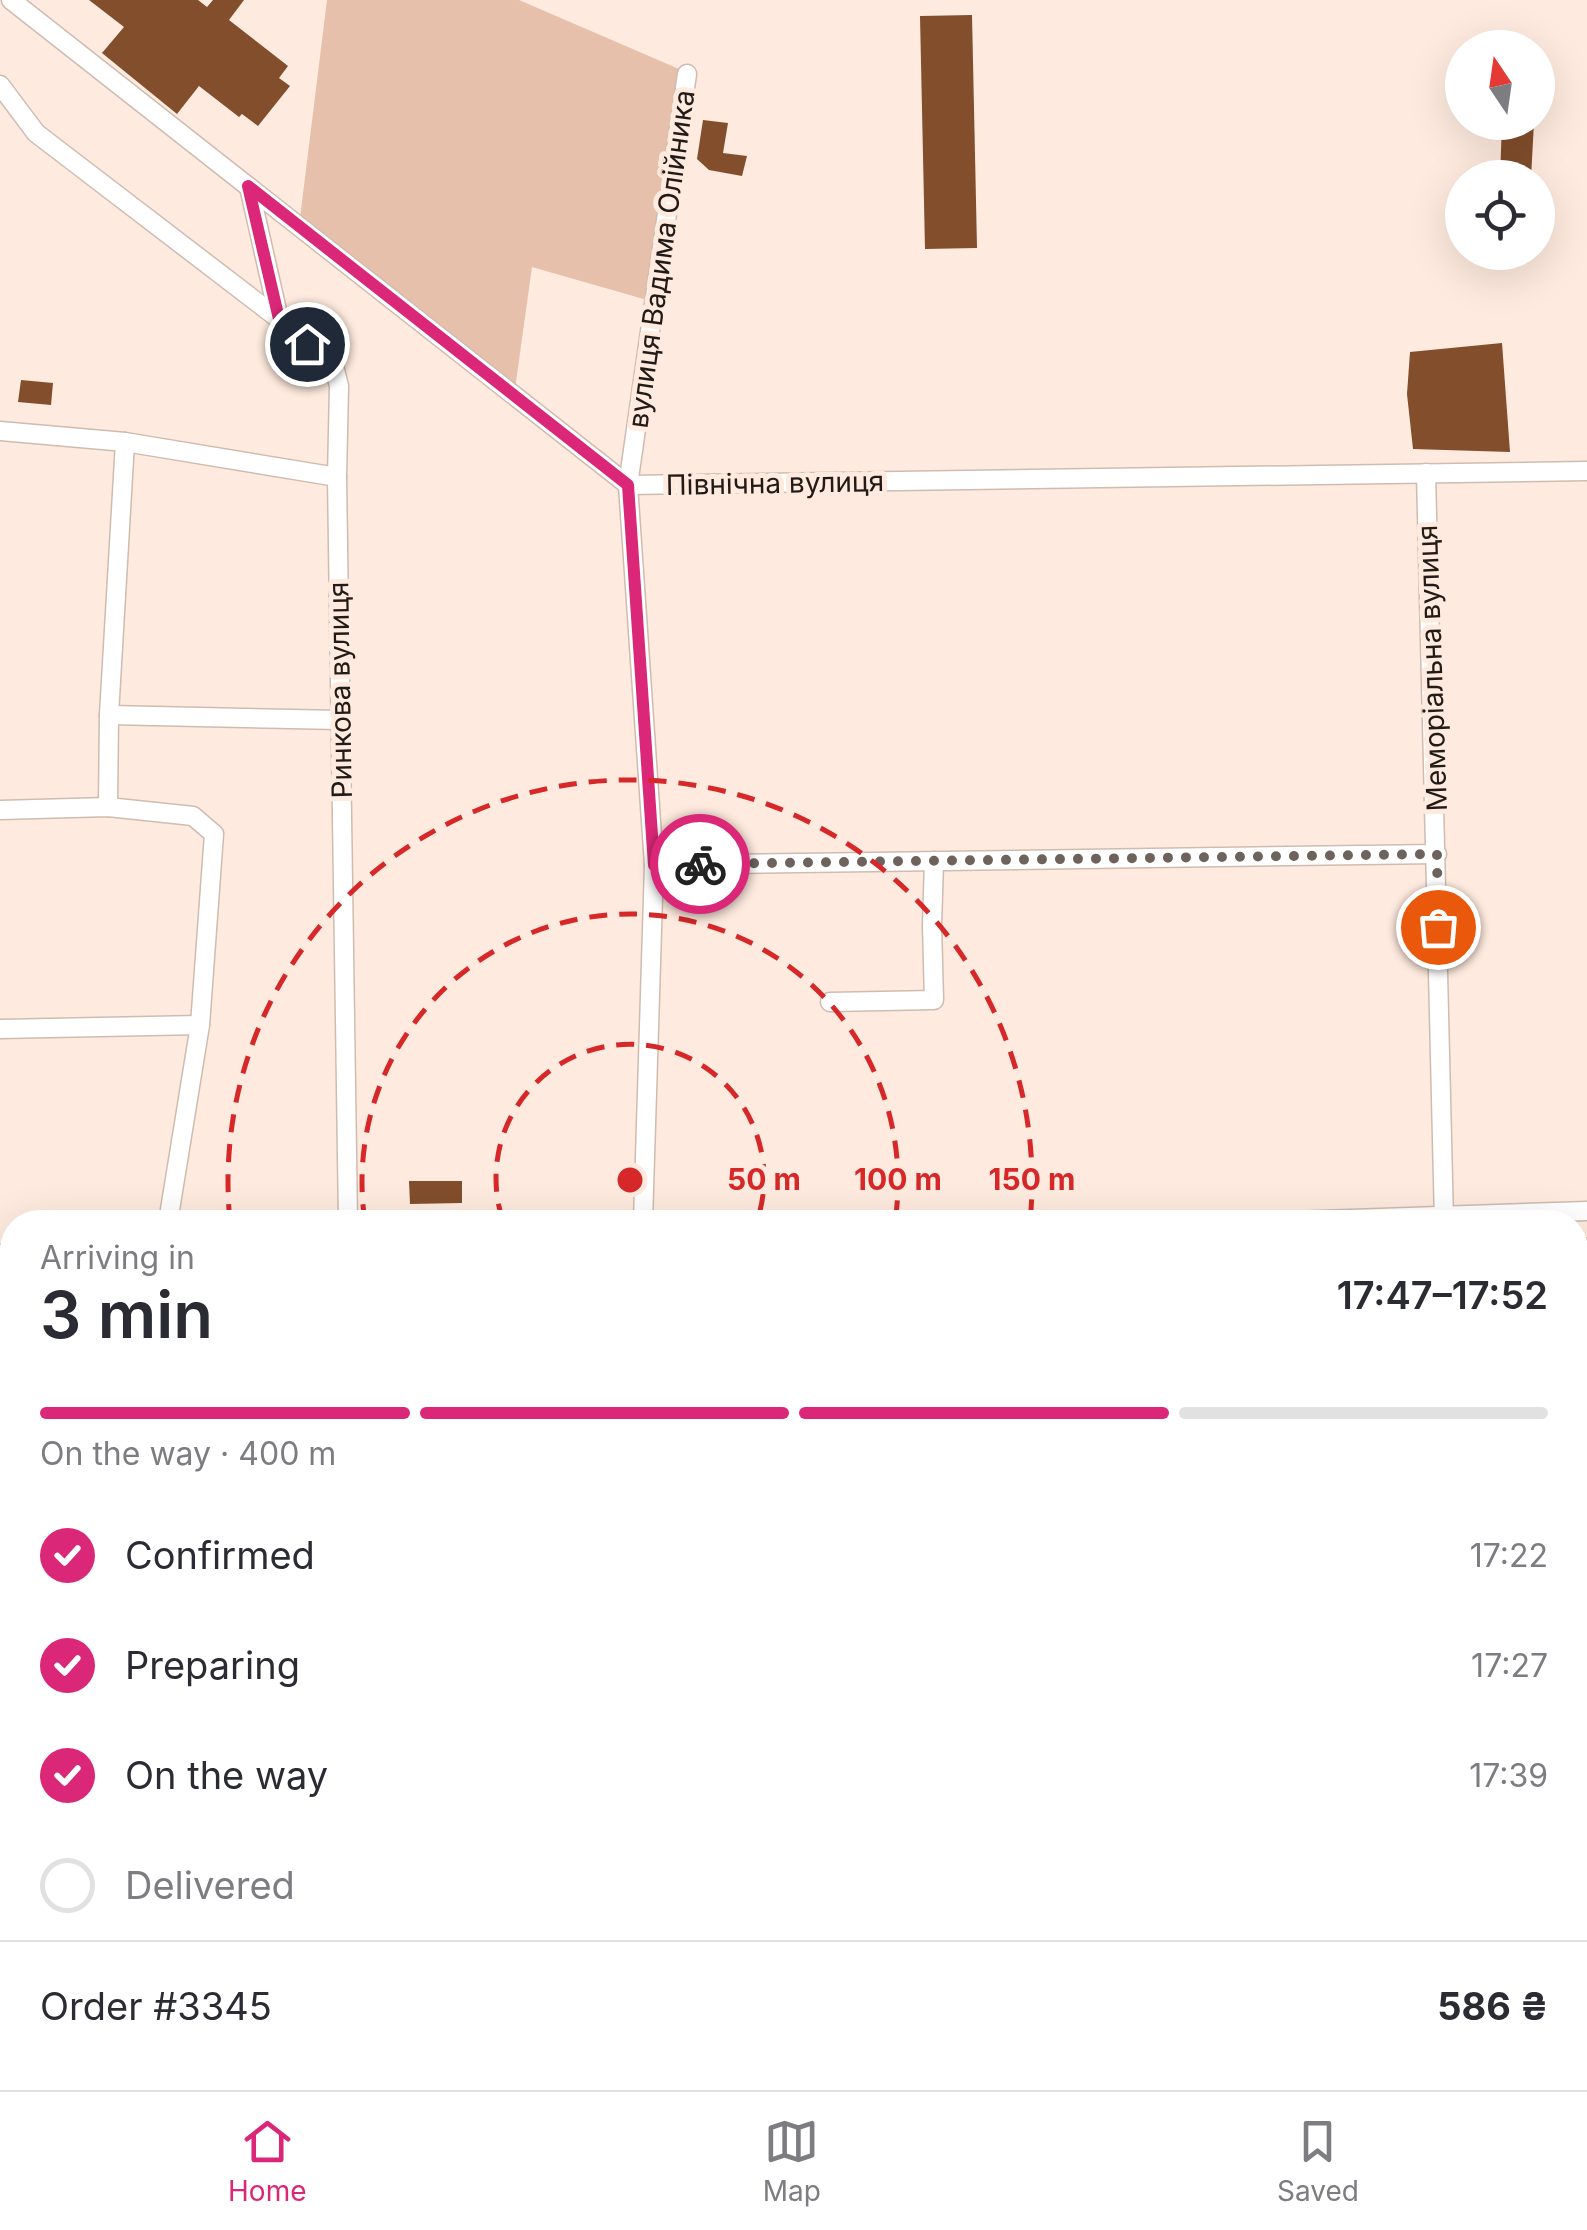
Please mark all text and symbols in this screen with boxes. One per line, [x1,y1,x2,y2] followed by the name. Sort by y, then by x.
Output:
[1445,30,1555,140] north arrow
[1445,30,1555,270] map controls
[620,88,702,430] street label: вулиця Вадима Олійника
[1445,160,1555,270] button: locate
[265,302,350,387] pin
[280,317,335,372] icon: home
[666,464,884,502] street label: Північна вулиця
[1410,524,1454,812] street label: Меморіальна вулиця
[321,581,359,799] street label: Ринкова вулиця
[650,814,750,914] courier
[673,837,728,892] icon: bike
[1396,885,1481,970] pin
[1411,900,1466,955] icon: bag
[727,1161,801,1197] text: 50 m
[854,1161,942,1197] text: 100 m
[989,1161,1075,1197] text: 150 m
[612,1162,648,1198] centre of rings
[40,1238,195,1277] text: Arriving in
[1337,1272,1548,1318] text: 17:47–17:52
[40,1275,213,1354] text: 3 min
[40,1434,336,1473] text: On the way · 400 m
[40,1528,95,1583] icon: check
[125,1532,315,1578] text: Confirmed
[1470,1536,1548,1575] text: 17:22
[40,1638,95,1693] icon: check
[125,1642,300,1688] text: Preparing
[1471,1646,1548,1685] text: 17:27
[40,1748,95,1803] icon: check
[125,1752,328,1798] text: On the way
[1469,1756,1548,1795] text: 17:39
[125,1862,295,1908] text: Delivered
[40,1983,272,2029] text: Order #3345
[1437,1983,1548,2029] text: 586 ₴
[228,2114,307,2208] tab: Home
[763,2114,821,2208] tab: Map
[1277,2114,1359,2208] tab: Saved

